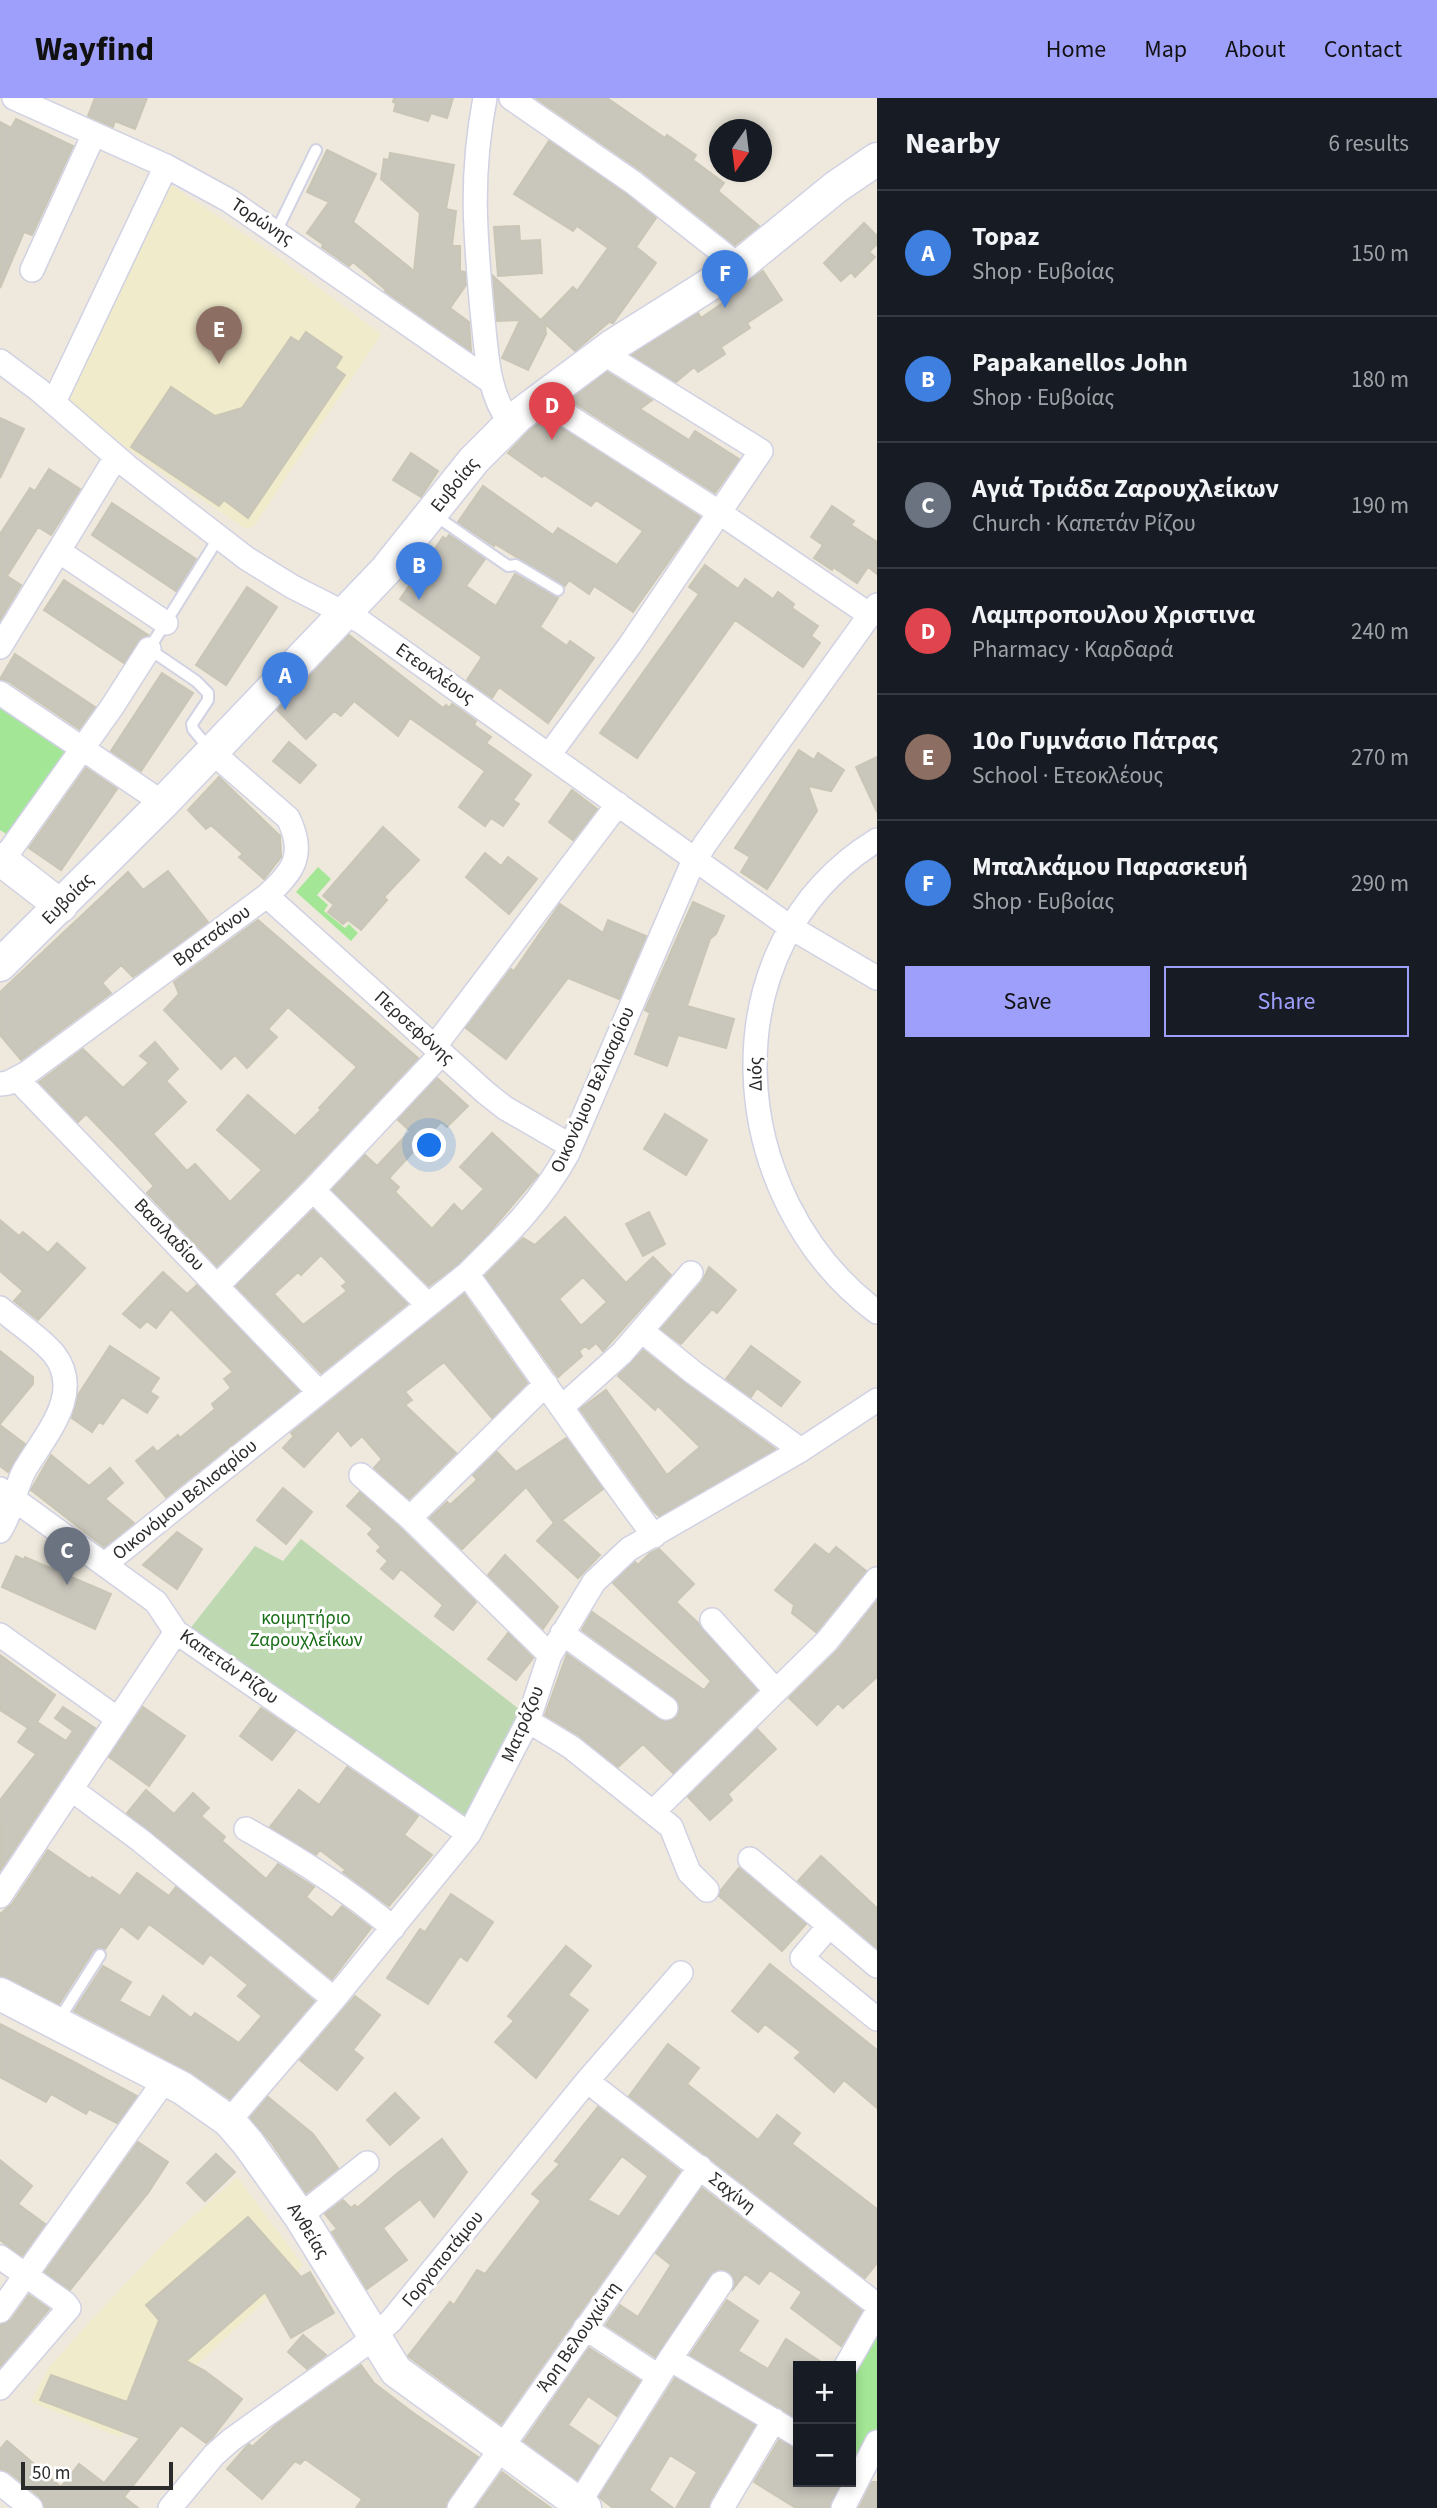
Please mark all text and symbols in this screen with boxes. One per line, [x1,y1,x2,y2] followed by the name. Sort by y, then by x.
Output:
[35,26,154,73] text: Wayfind
[1046,32,1106,67] text: Home
[1144,32,1187,67] text: Map
[1225,32,1286,67] text: About
[1324,32,1402,67] text: Contact
[709,119,772,182] north arrow
[905,122,1000,165] text: Nearby
[1329,127,1409,160] text: 6 results
[225,192,299,252] street label: Τορώνης
[972,218,1039,255] text: Topaz
[921,237,935,270] text: A
[1351,237,1409,270] text: 150 m
[702,250,748,308] pin: F
[972,255,1114,288] text: Shop · Ευβοίας
[196,306,242,364] pin: E
[972,344,1188,381] text: Papakanellos John
[921,363,935,396] text: B
[1351,363,1409,396] text: 180 m
[972,381,1114,414] text: Shop · Ευβοίας
[529,382,575,440] pin: D
[424,452,486,518] street label: Ευβοίας
[972,470,1279,507] text: Αγιά Τριάδα Ζαρουχλείκων
[921,489,935,522] text: C
[1351,489,1409,522] text: 190 m
[972,507,1196,540] text: Church · Καπετάν Ρίζου
[396,542,442,600] pin: B
[972,596,1255,633] text: Λαμπροπουλου Χριστινα
[921,615,935,648] text: D
[1351,615,1409,648] text: 240 m
[972,633,1173,666] text: Pharmacy · Καρδαρά
[390,637,480,711] street label: Ετεοκλέους
[262,652,308,710] pin: A
[972,722,1218,759] text: 10ο Γυμνάσιο Πάτρας
[922,741,934,774] text: E
[1351,741,1409,774] text: 270 m
[972,759,1163,792] text: School · Ετεοκλέους
[972,848,1248,885] text: Μπαλκάμου Παρασκευή
[36,867,100,931] street label: Ευβοίας
[922,867,934,900] text: F
[1351,867,1409,900] text: 290 m
[972,885,1114,918] text: Shop · Ευβοίας
[168,899,256,973] street label: Βρατσάνου
[905,966,1150,1037] button: Save
[1164,966,1409,1037] button: Share
[368,985,460,1071] street label: Περσεφόνης
[544,1002,642,1178] street label: Οικονόμου Βελισαρίου
[742,1057,770,1091] street label: Διός
[412,1128,446,1162] your location
[127,1193,211,1277] street label: Βασιλαδίου
[107,1433,263,1567] street label: Οικονόμου Βελισαρίου
[44,1527,90,1585] pin: C
[249,1605,363,1654] park label: κοιμητήριο Ζαρουχλεΐκων
[174,1623,284,1711] street label: Καπετάν Ρίζου
[495,1682,551,1766] street label: Ματρόζου
[703,2166,761,2220] street label: Σαχίνη
[280,2198,336,2264] street label: Ανθείας
[396,2205,490,2313] street label: Γοργοποτάμου
[531,2276,627,2398] street label: Άρη Βελουχιώτη
[793,2361,856,2487] map controls
[793,2361,856,2424] button: +
[793,2424,856,2487] button: −
[21,2459,173,2491] scale bar
[32,2460,70,2487] text: 50 m

